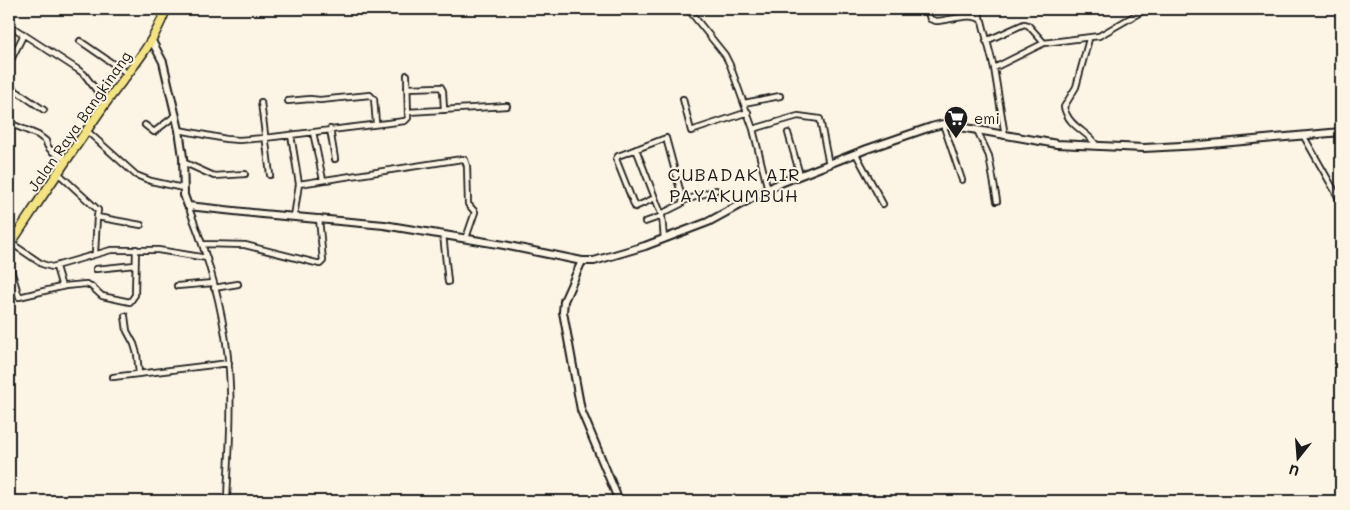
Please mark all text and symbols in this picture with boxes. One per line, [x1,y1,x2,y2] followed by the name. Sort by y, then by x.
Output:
[23,46,135,195] street label: Jalan Raya Bangkinang
[943,105,969,139] supermarket icon: emi
[974,108,1000,128] place label: emi
[668,162,800,207] district label: CUBADAK AIR PAYAKUMBUH
[1272,432,1322,482] north arrow
[1287,460,1302,481] text: U

